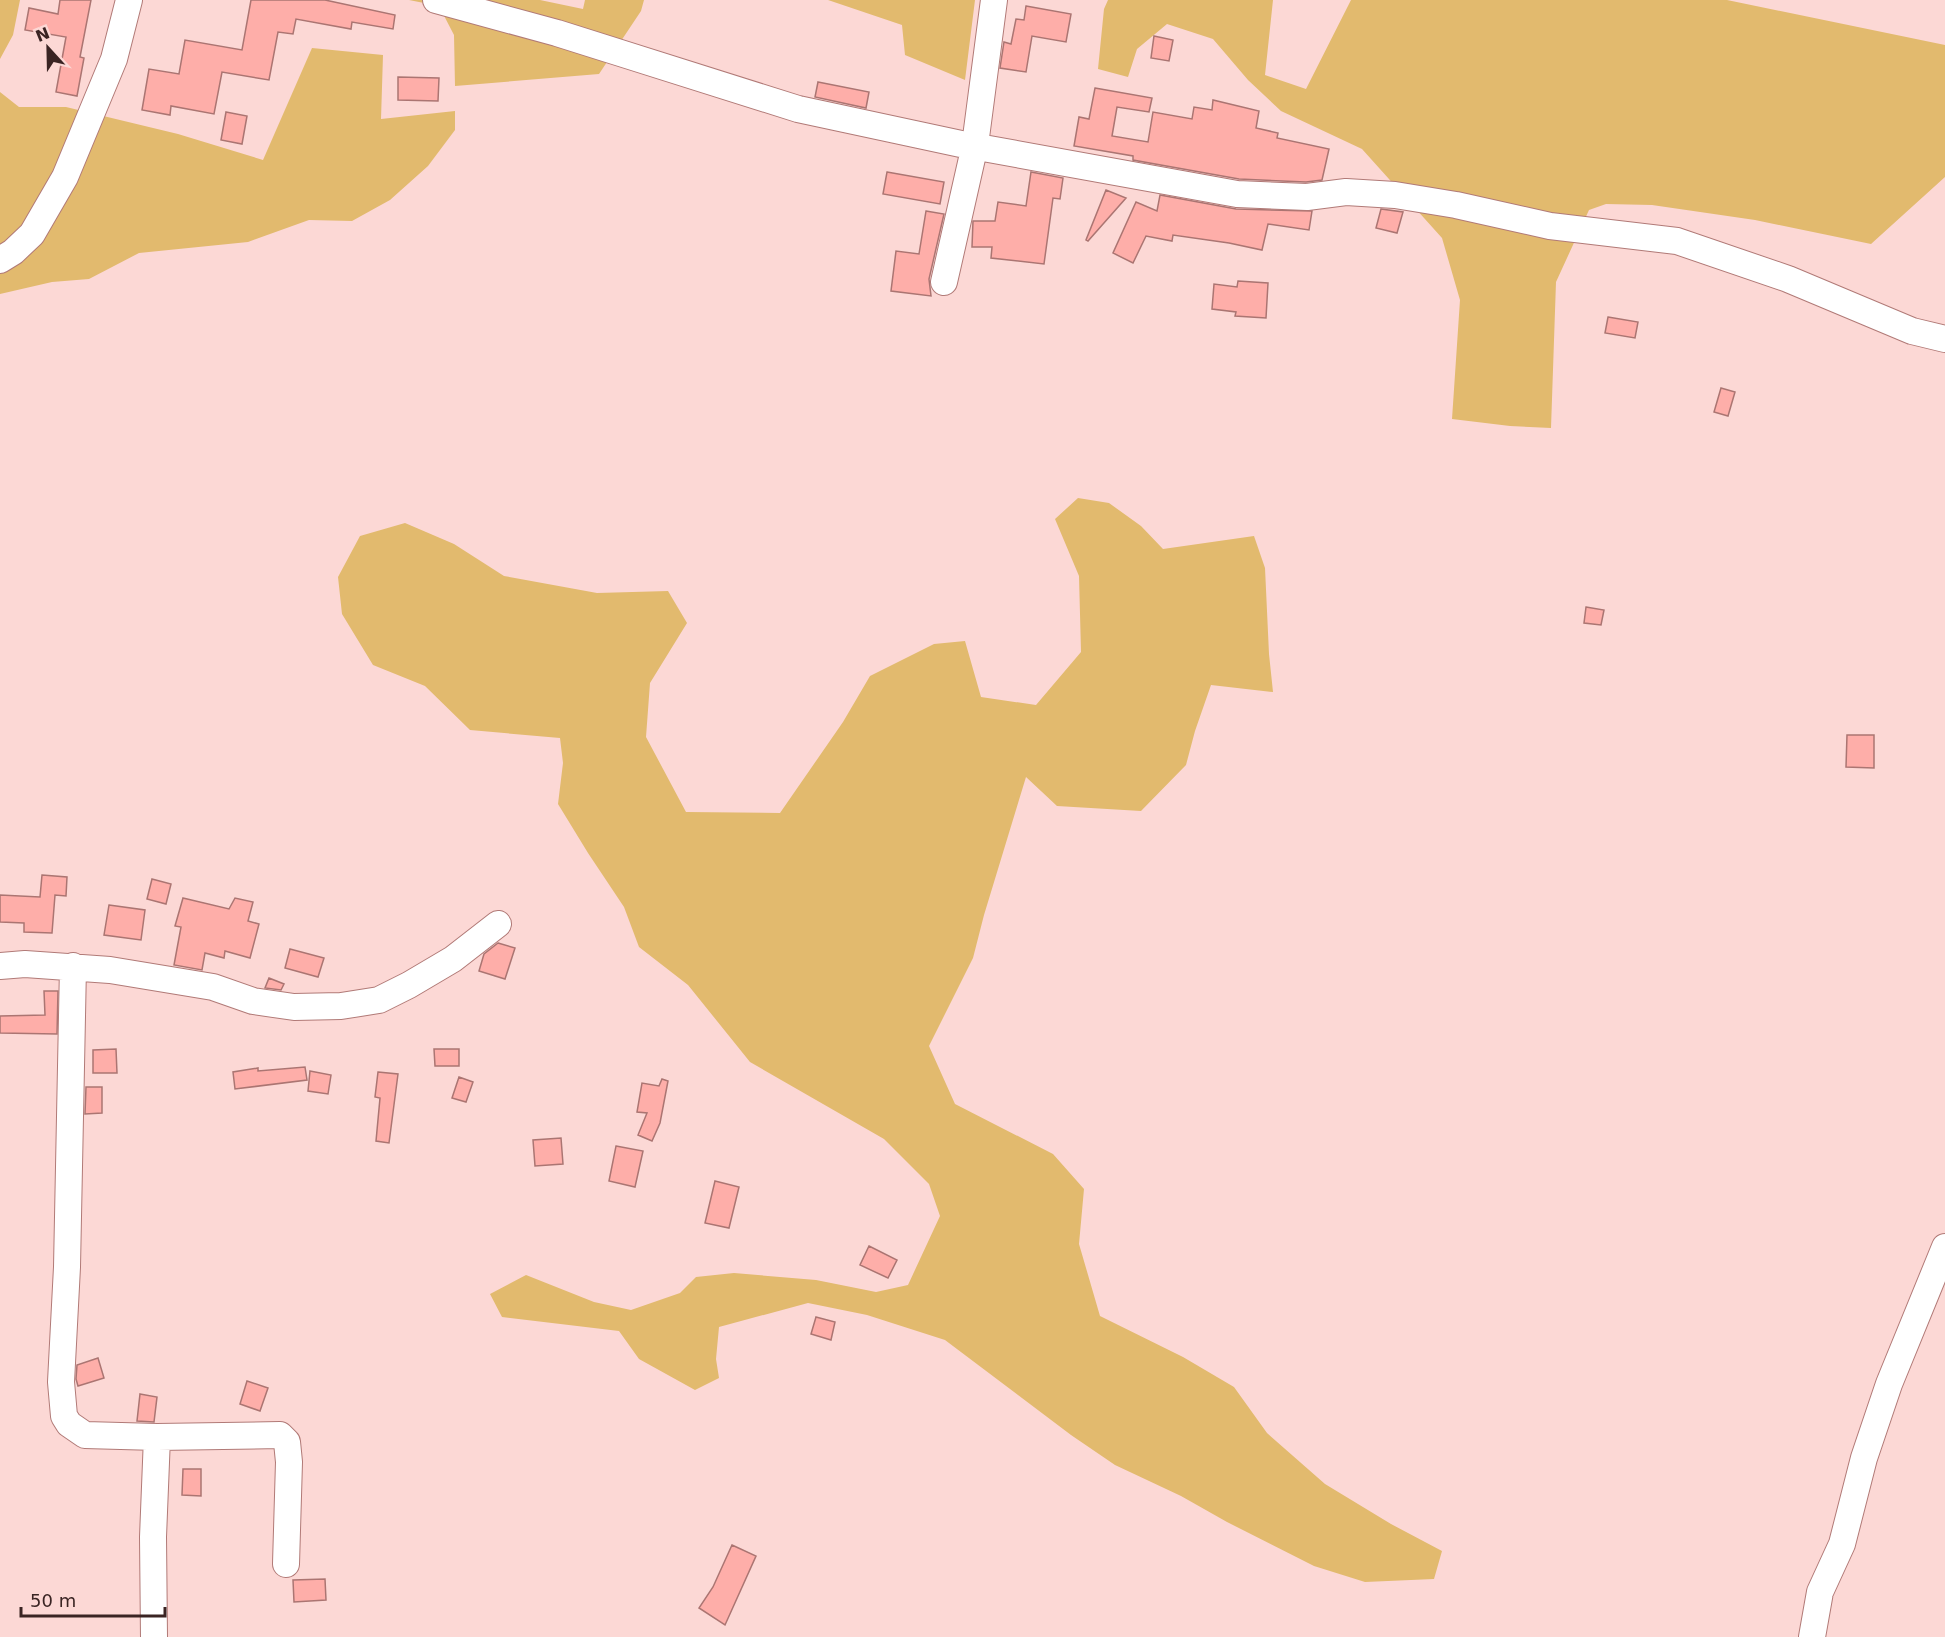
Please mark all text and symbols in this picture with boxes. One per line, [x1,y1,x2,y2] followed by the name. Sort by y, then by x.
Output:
[18,18,78,78] north arrow
[33,23,52,46] text: N
[21,1580,165,1618] scale bar
[30,1590,76,1611] text: 50 m

